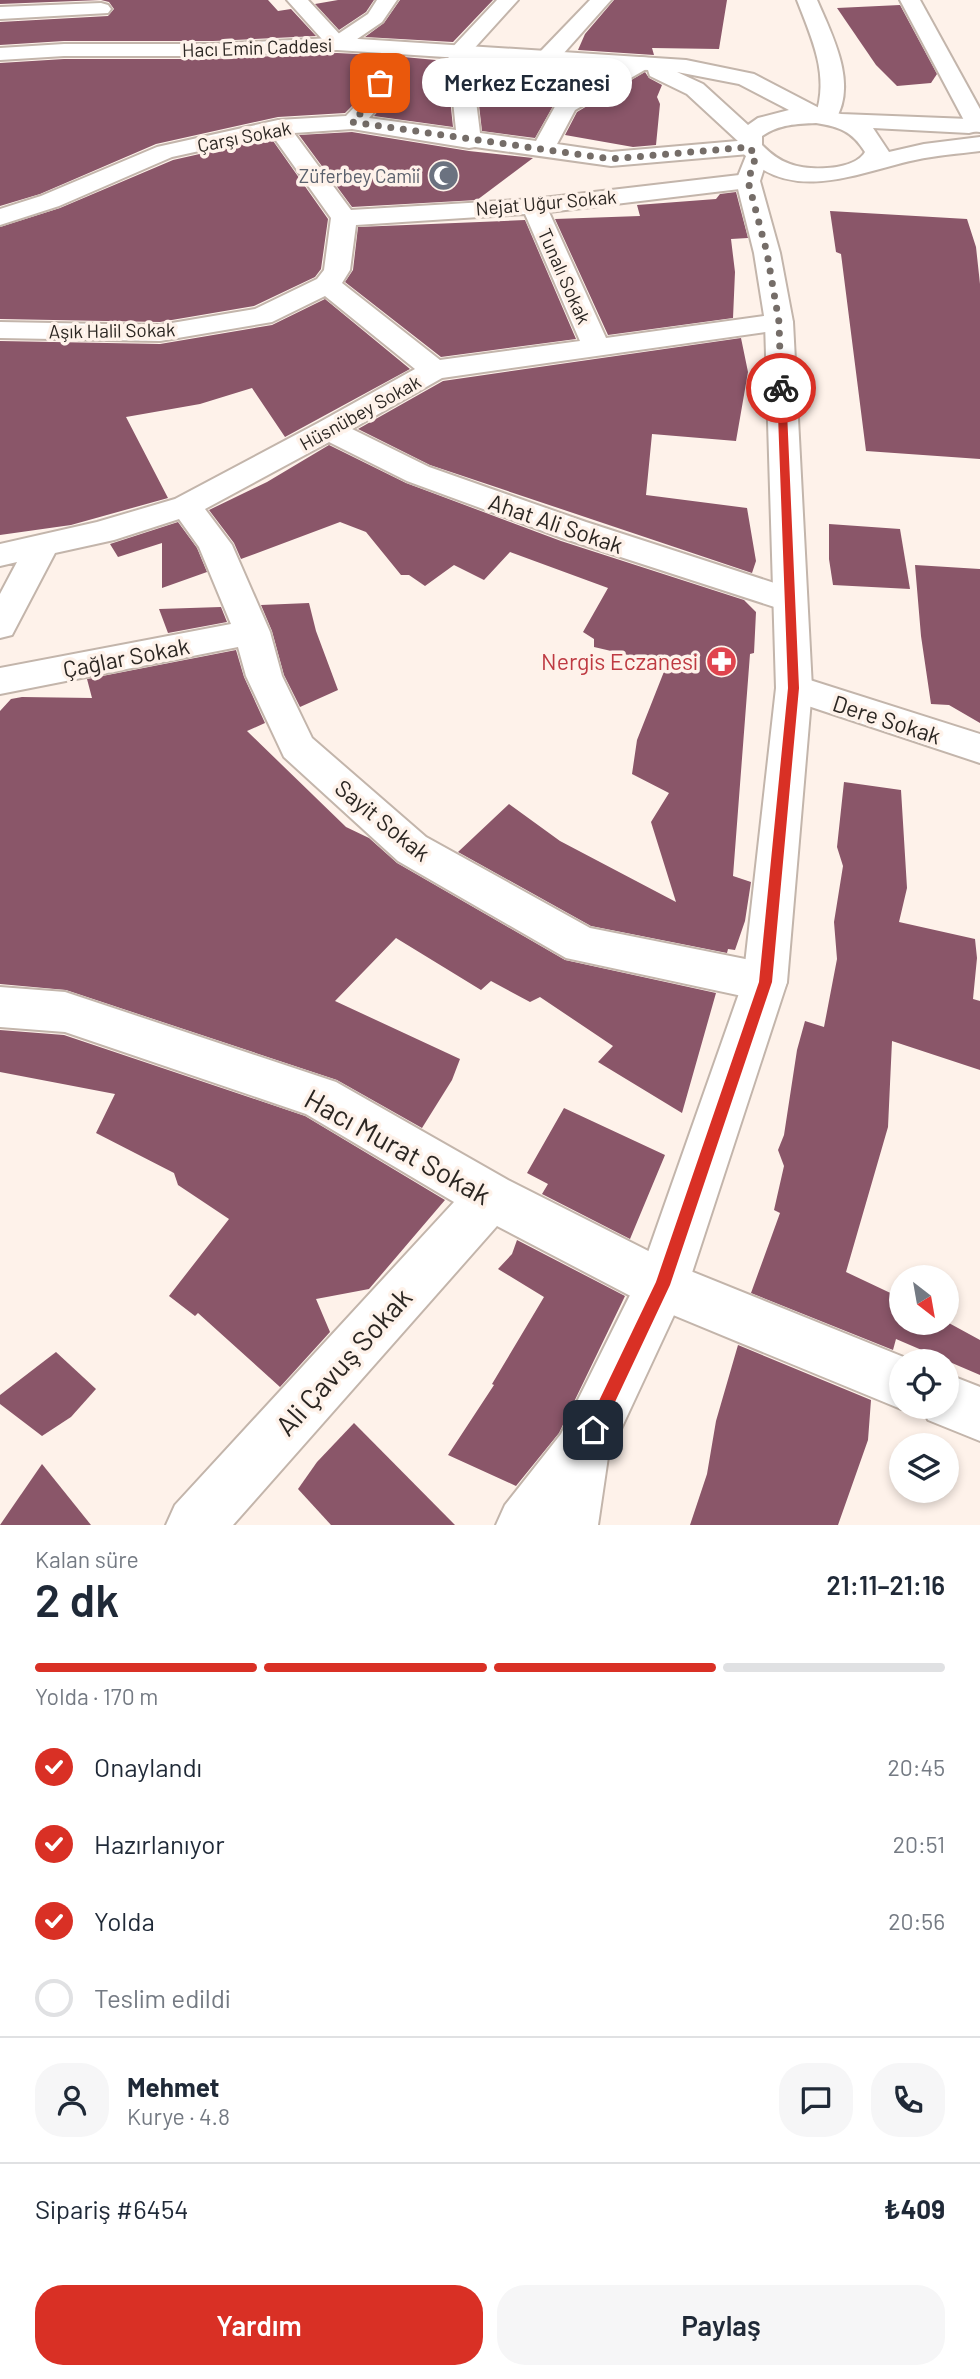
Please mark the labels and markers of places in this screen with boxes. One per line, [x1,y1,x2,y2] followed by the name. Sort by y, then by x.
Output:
[350,53,410,113] pin
[422,58,632,108] callout: Merkez Eczanesi
[426,158,460,192] mosque icon: Züferbey Camii
[299,164,420,187] place label: Züferbey Camii
[704,644,738,678] pharmacy icon: Nergis Eczanesi
[541,647,698,675] place label: Nergis Eczanesi
[563,1400,623,1460] pin

